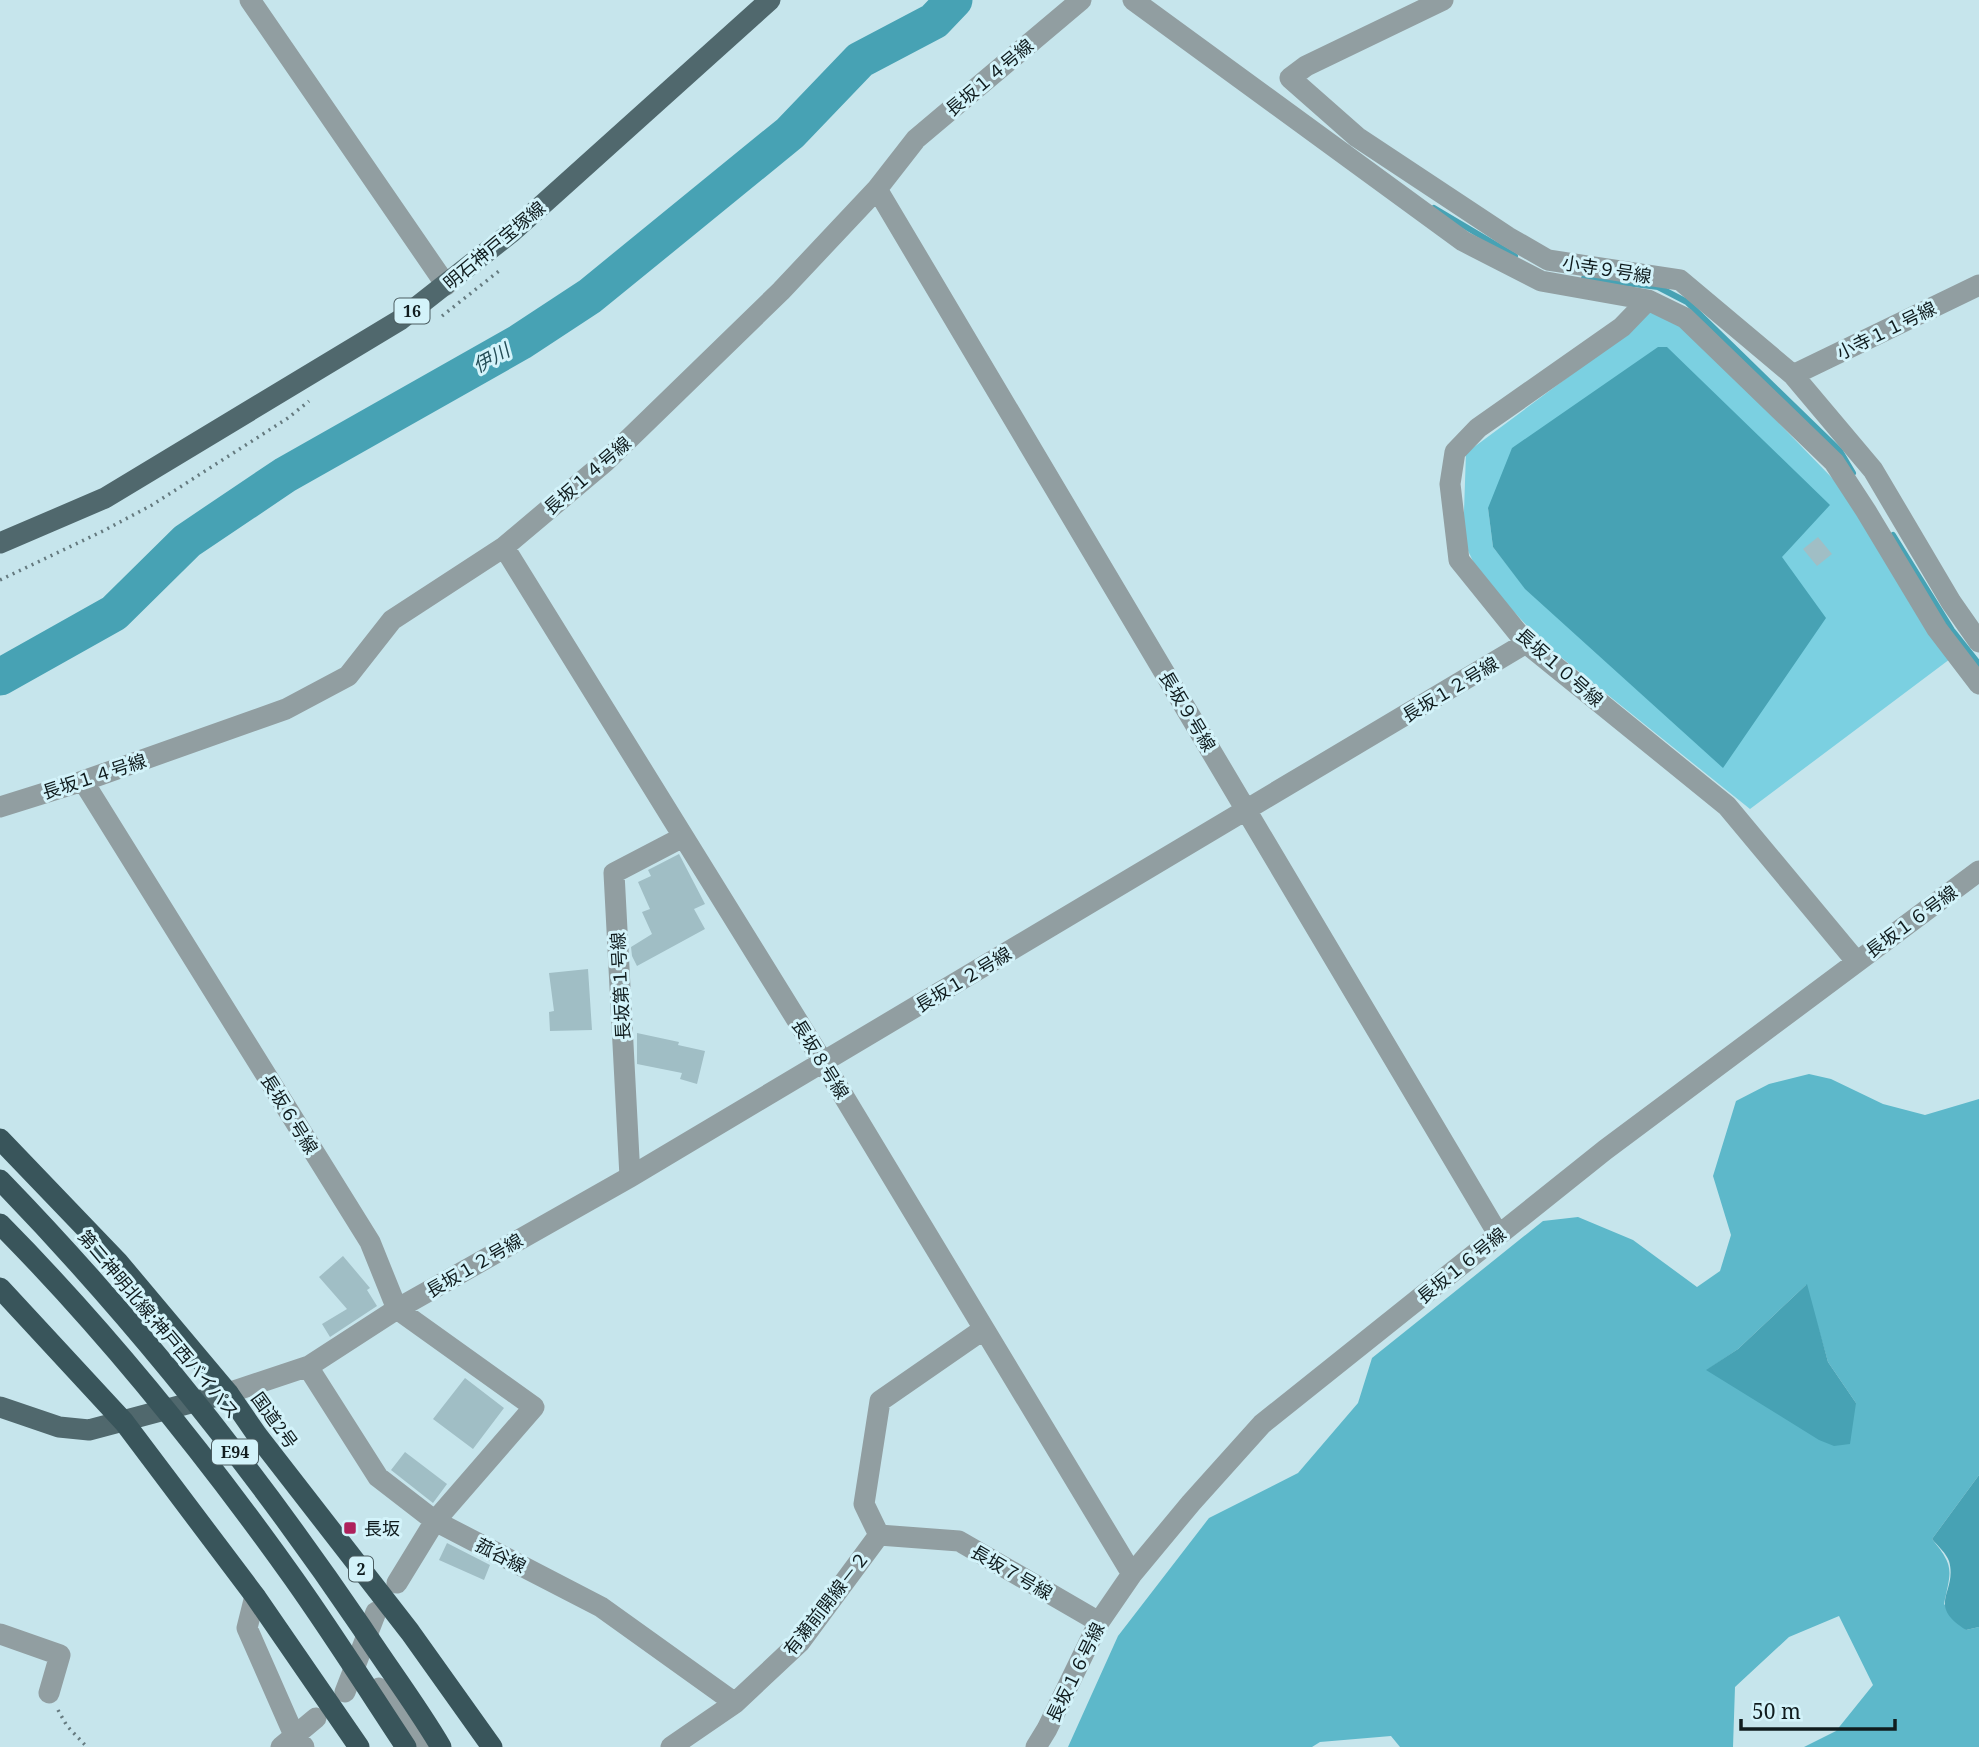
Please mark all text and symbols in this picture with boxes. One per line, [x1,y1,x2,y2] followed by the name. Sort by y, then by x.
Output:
[940,33,1038,121] street label: 長坂１４号線
[438,195,550,295] street label: 明石神戸宝塚線
[1561,250,1653,288] street label: 小寺９号線
[1832,296,1940,364] street label: 小寺１１号線
[394,298,430,324] road number: 16
[468,336,516,379] water label: 伊川
[538,431,636,519] street label: 長坂１４号線
[1511,623,1609,711] street label: 長坂１０号線
[1398,651,1502,727] street label: 長坂１２号線
[1155,666,1221,756] street label: 長坂９号線
[39,748,149,804] street label: 長坂１４号線
[1860,880,1962,962] street label: 長坂１６号線
[605,931,635,1041] street label: 長坂第１号線
[911,941,1015,1017] street label: 長坂１２号線
[787,1014,855,1104] street label: 長坂８号線
[256,1069,324,1159] street label: 長坂６号線
[1411,1222,1511,1308] street label: 長坂１６号線
[73,1225,245,1423] street label: 第二神明北線;神戸西バイパス
[421,1228,527,1302] street label: 長坂１２号線
[246,1387,304,1453] street label: 国道2号
[212,1440,258,1464] road number: E94
[364,1516,400,1540] place label: 長坂
[342,1520,358,1536] marker: 長坂
[471,1532,531,1578] street label: 菰谷線
[967,1539,1057,1605] street label: 長坂７号線
[778,1546,874,1660] street label: 有瀬前開線－２
[349,1556,373,1582] road number: 2
[1041,1618,1109,1726] street label: 長坂１６号線
[1741,1688,1895,1732] scale bar
[1752,1697,1801,1725] text: 50 m

